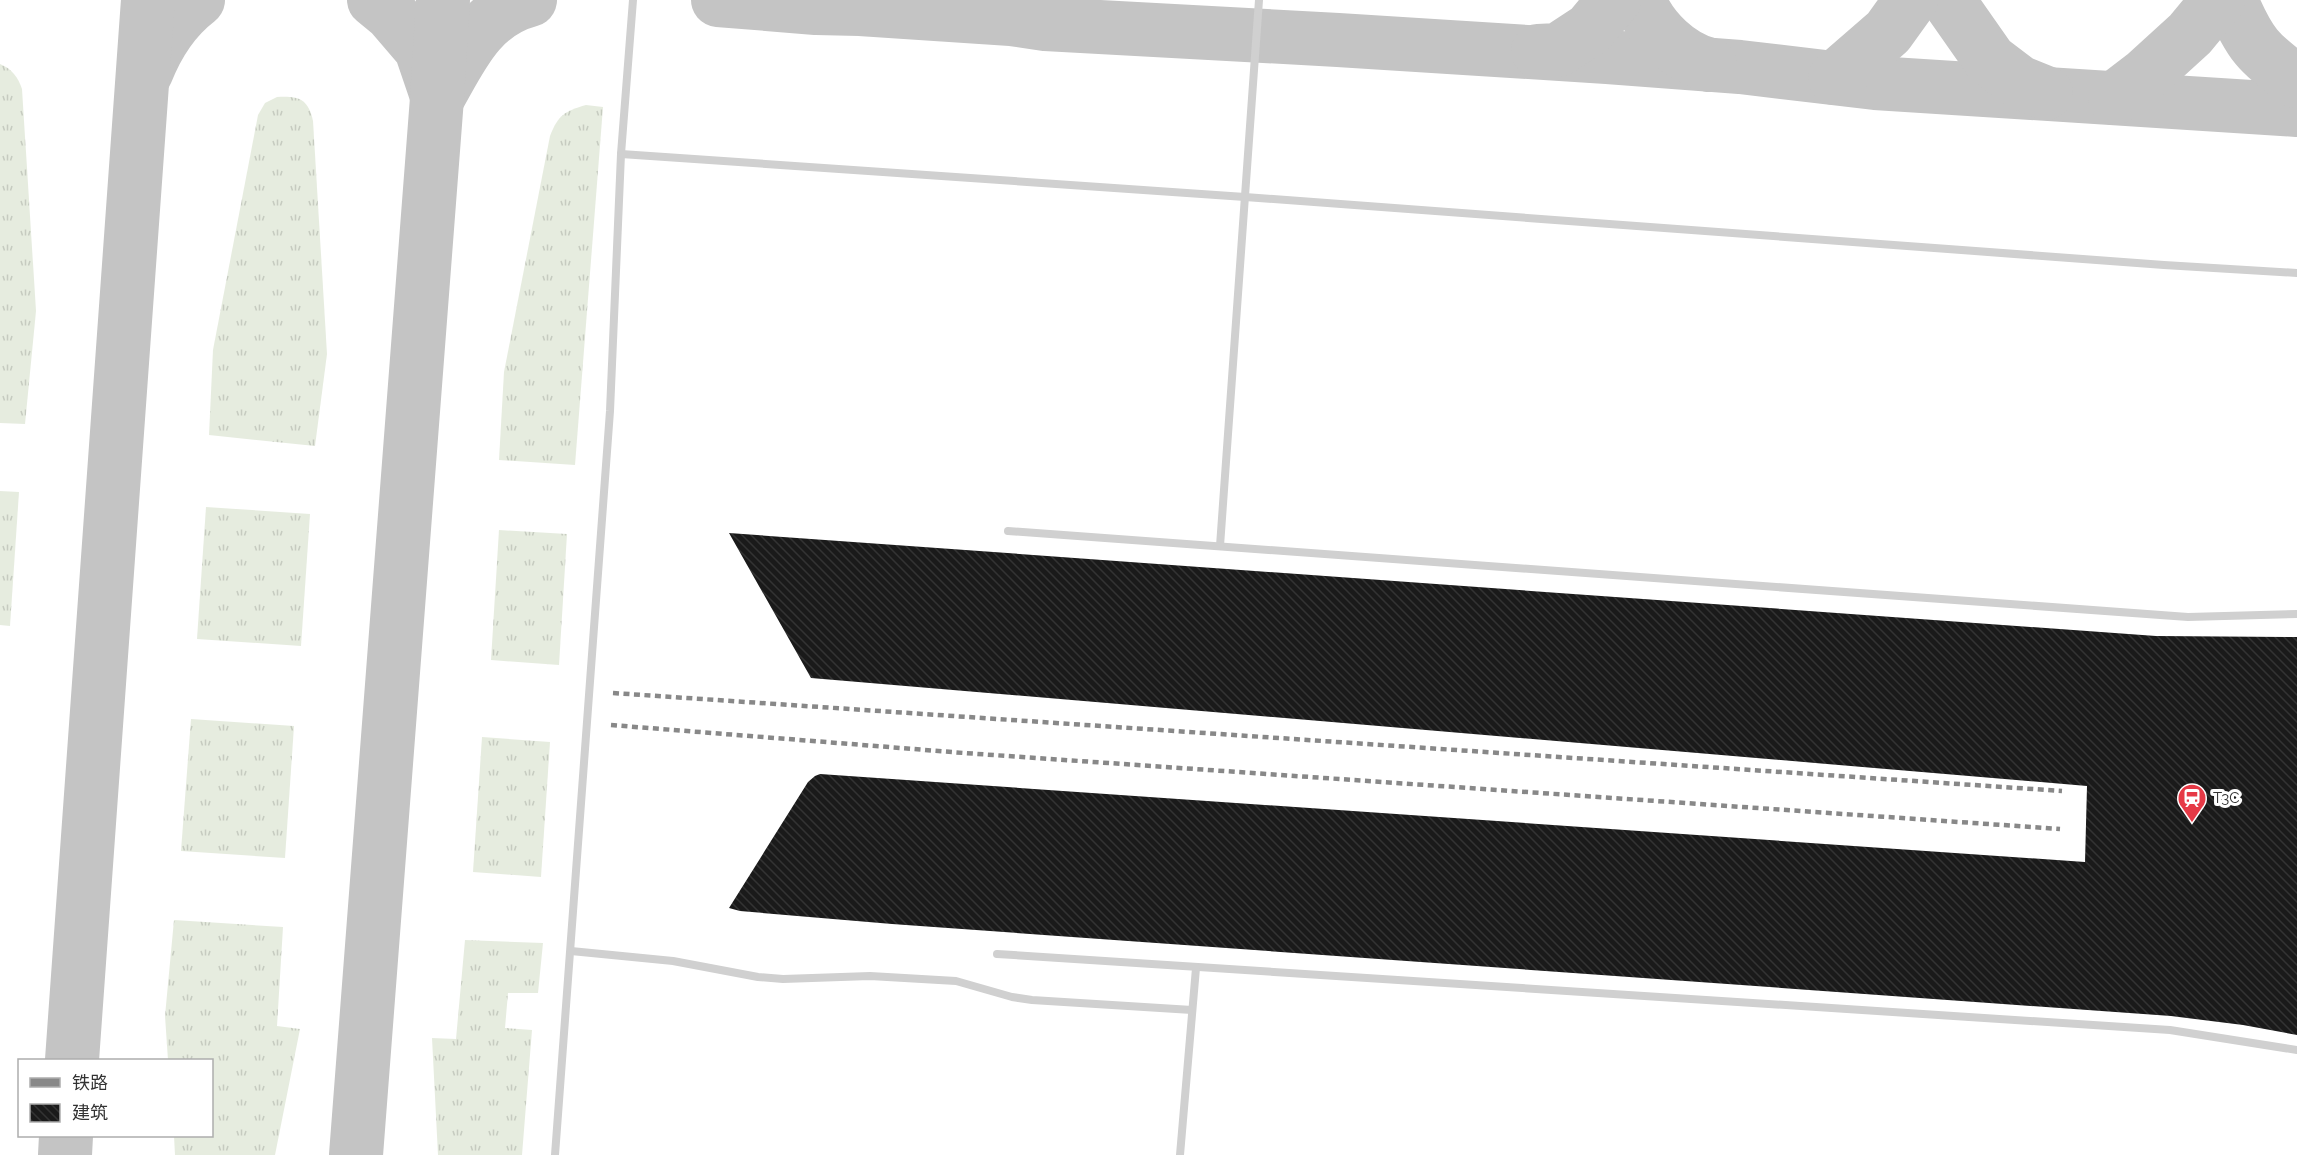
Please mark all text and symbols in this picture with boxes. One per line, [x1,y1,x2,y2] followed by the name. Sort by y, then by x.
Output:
[2176,782,2208,824] station icon: T3C
[2213,789,2239,807] place label: T3C
[18,1059,213,1137] legend
[72,1072,108,1093] text: 铁路
[72,1102,108,1123] text: 建筑

